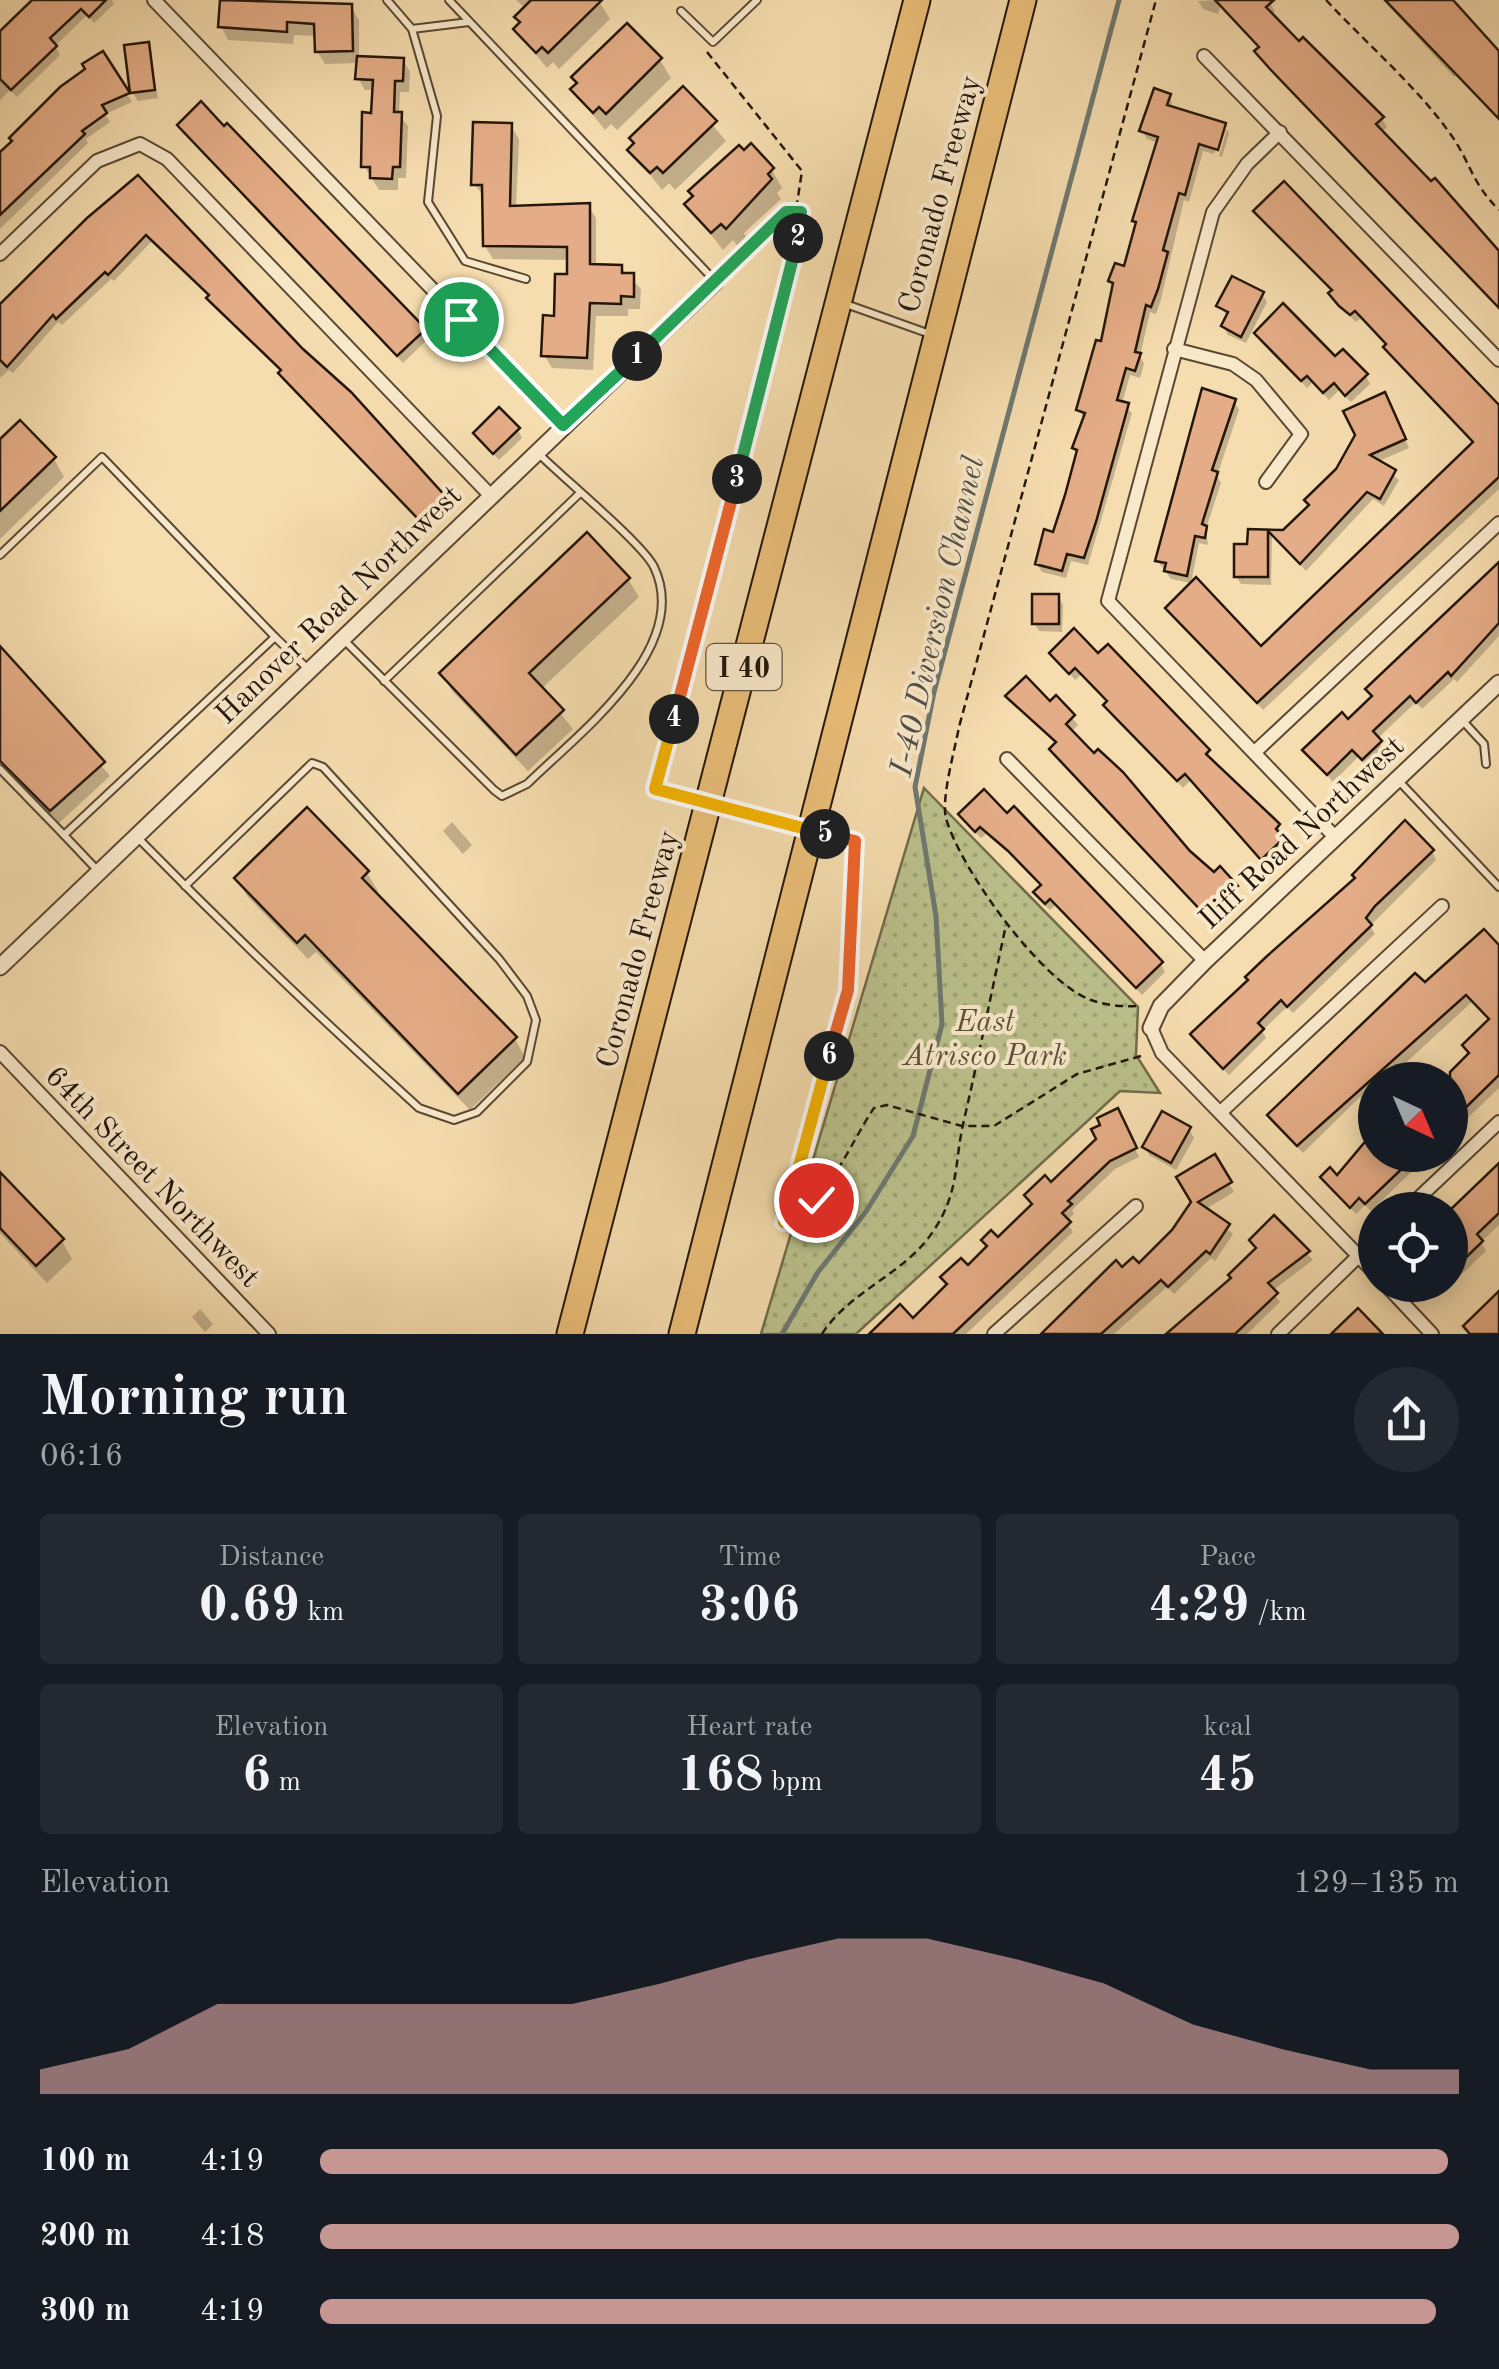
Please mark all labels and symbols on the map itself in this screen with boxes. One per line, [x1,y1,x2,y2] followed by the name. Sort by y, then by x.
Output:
[895,72,987,317] street label: Coronado Freeway
[773,213,823,263] pin: 2
[419,277,504,362] pin
[612,331,662,381] pin: 1
[886,453,992,781] water label: I-40 Diversion Channel
[712,454,762,504] pin: 3
[211,480,468,730] street label: Hanover Road Northwest
[706,644,782,690] road number: I 40
[649,694,699,744] pin: 4
[1194,731,1410,936] street label: Iliff Road Northwest
[800,809,850,859] pin: 5
[593,827,685,1072] street label: Coronado Freeway
[901,1008,1067,1072] park label: East Atrisco Park
[804,1031,854,1081] pin: 6
[39,1061,265,1294] street label: 64th Street Northwest
[1358,1062,1468,1172] north arrow
[774,1158,859,1243] pin

